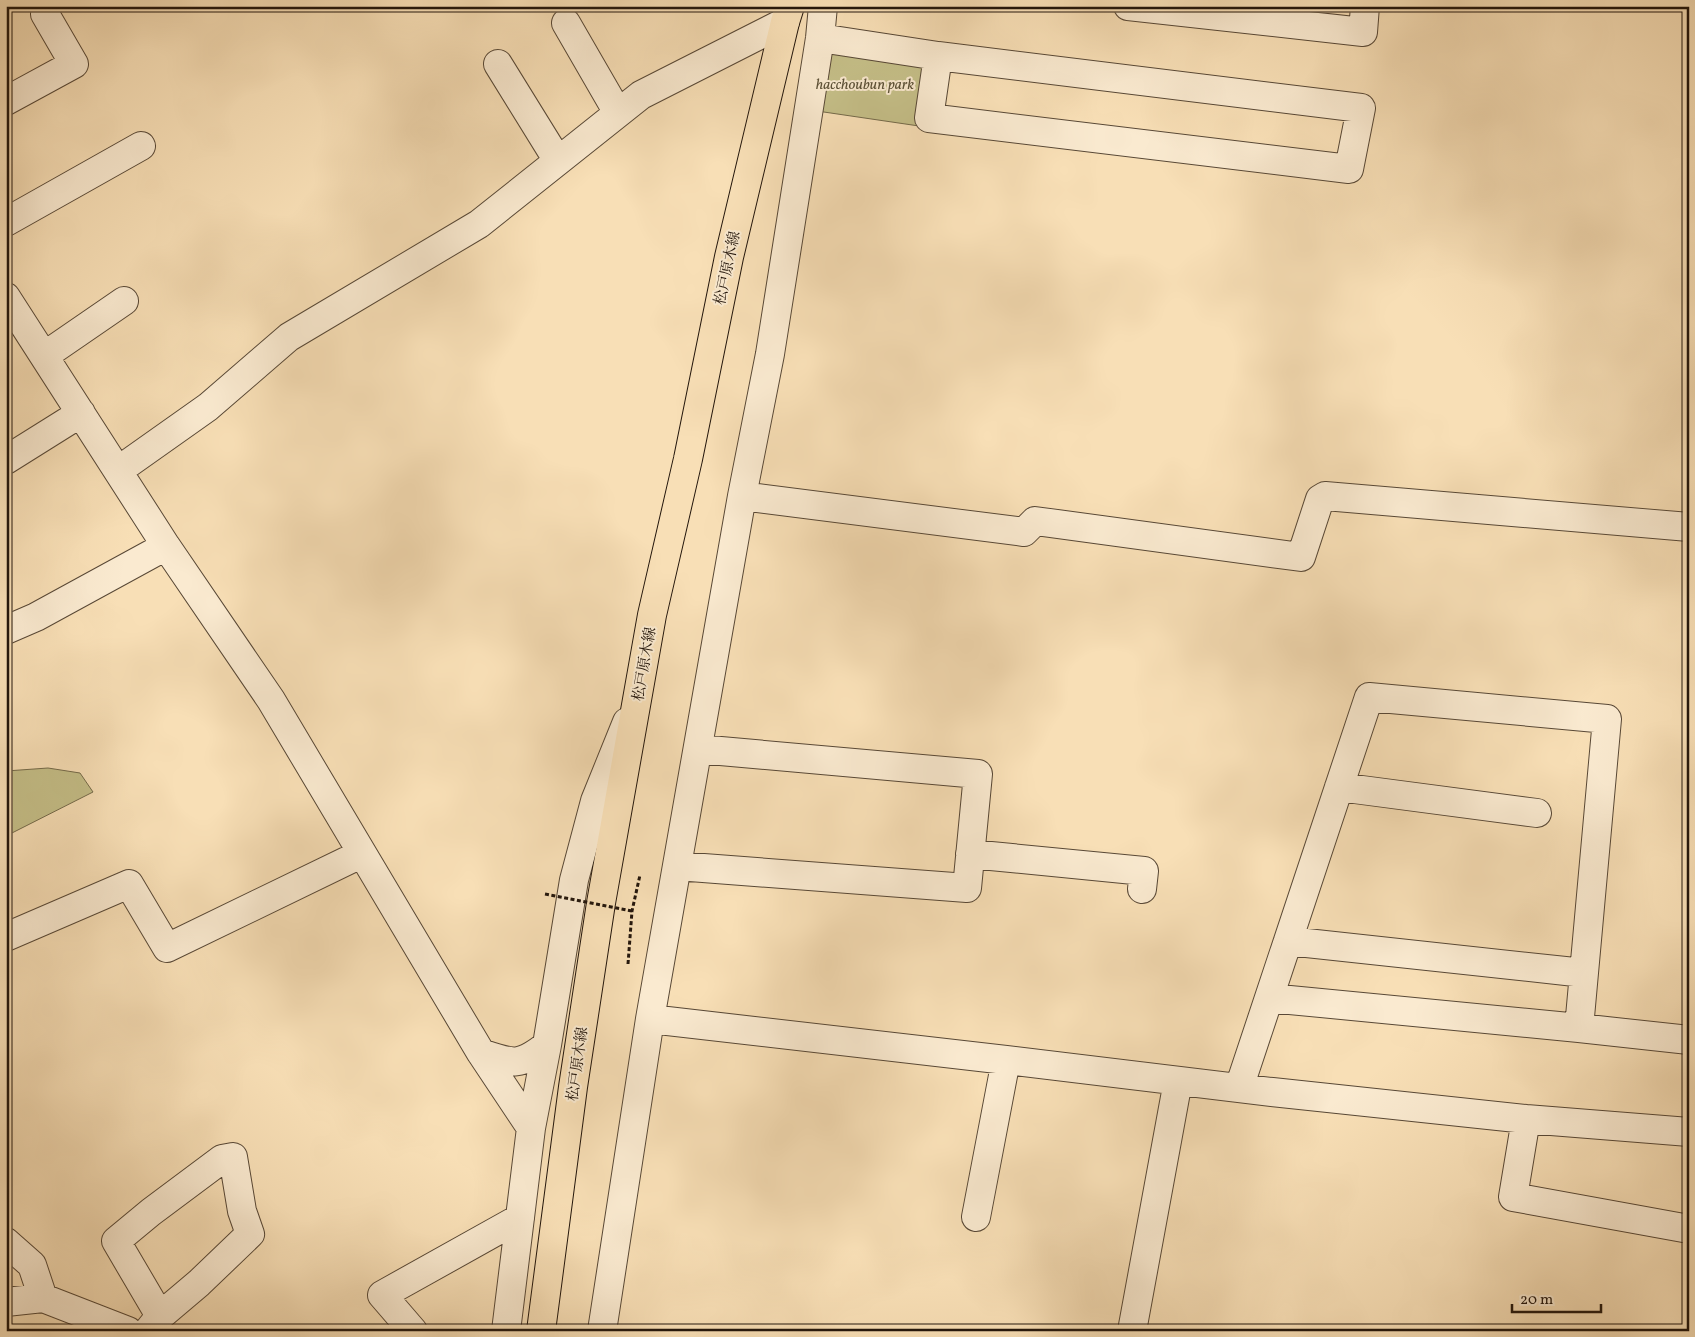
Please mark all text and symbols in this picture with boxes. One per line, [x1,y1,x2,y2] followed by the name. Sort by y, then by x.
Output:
[816,75,914,96] park label: hacchoubun park
[710,229,747,307] street label: 松戸原木線
[629,625,662,703] street label: 松戸原木線
[563,1026,594,1103] street label: 松戸原木線
[1512,1282,1601,1314] scale bar
[1520,1290,1553,1311] text: 20 m

